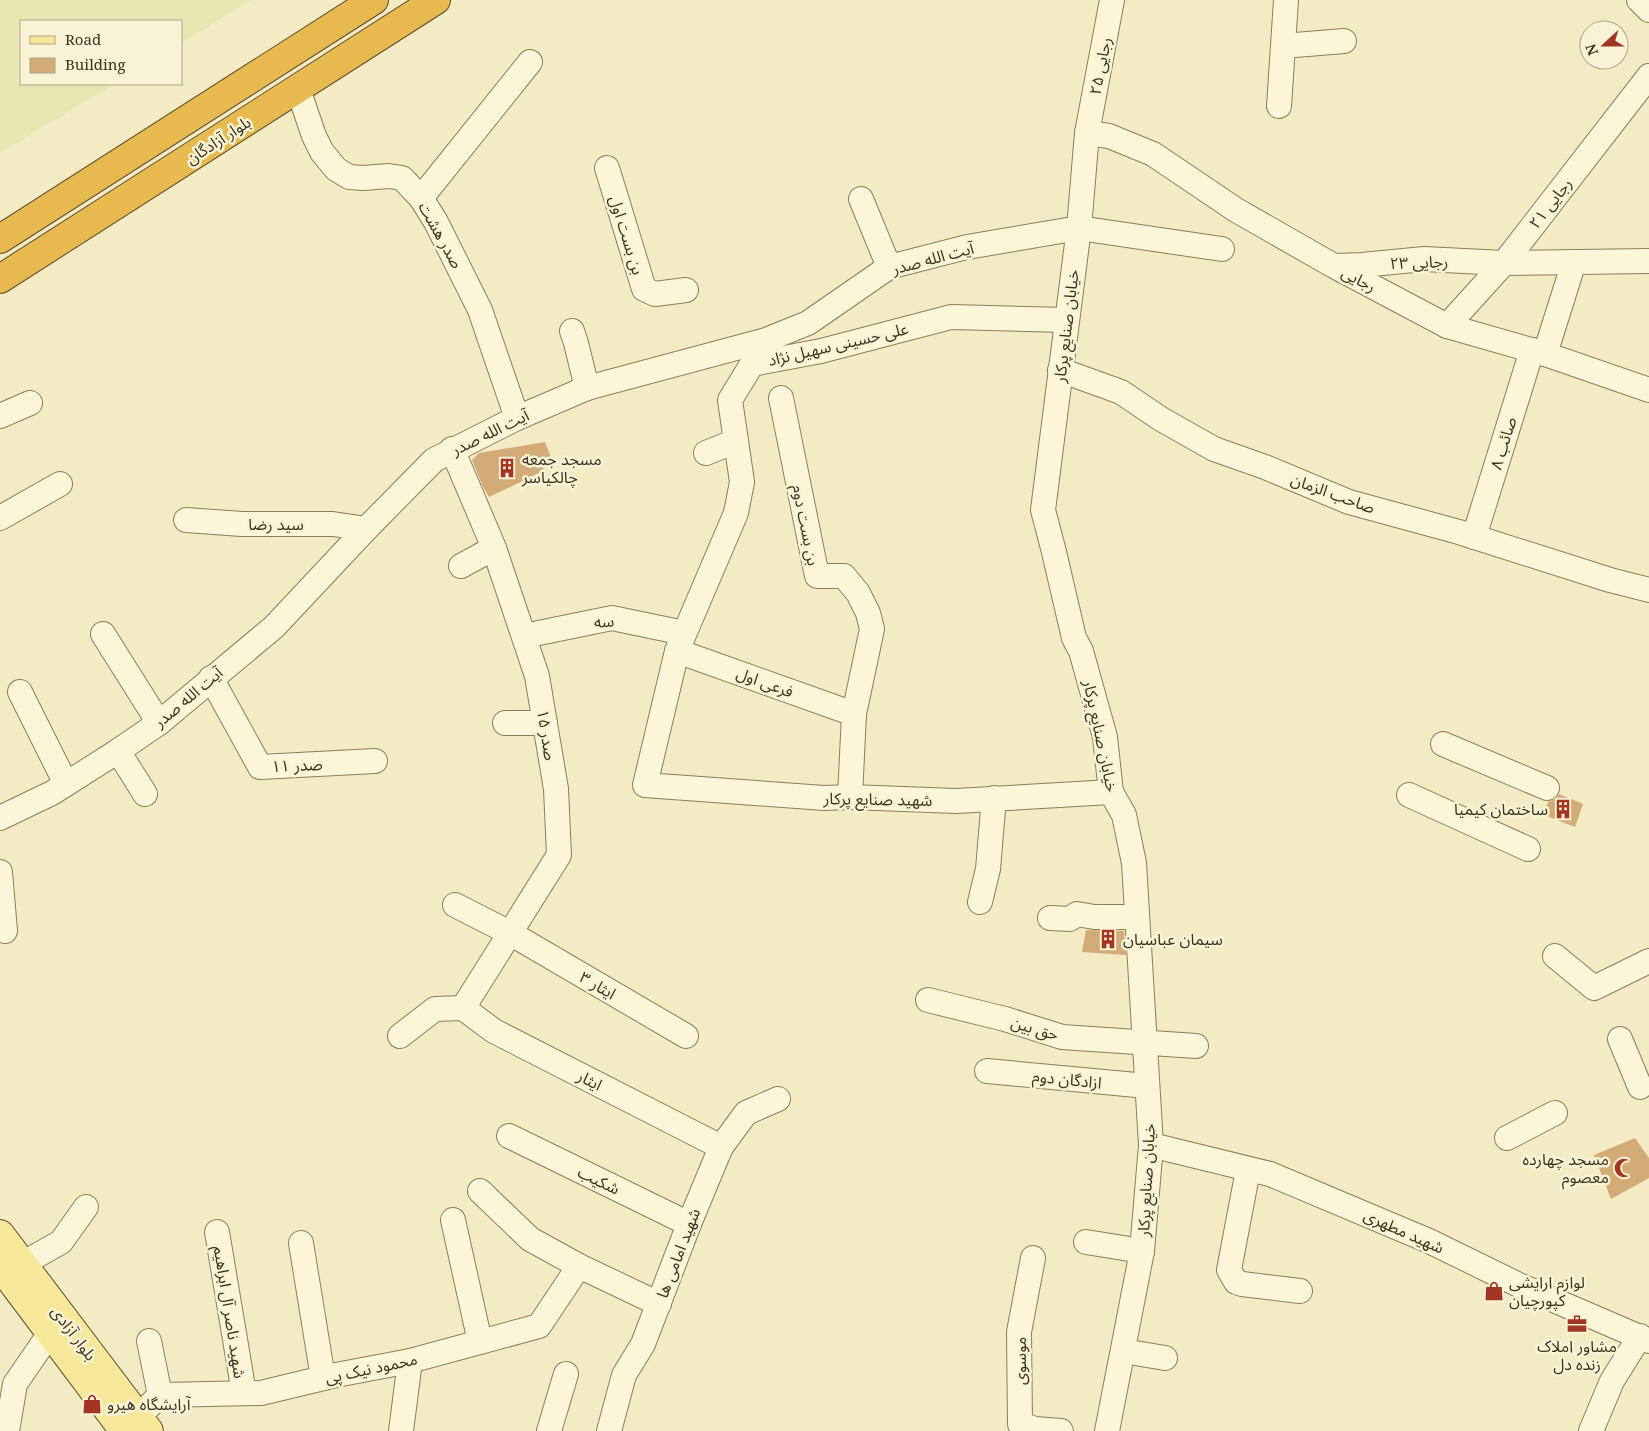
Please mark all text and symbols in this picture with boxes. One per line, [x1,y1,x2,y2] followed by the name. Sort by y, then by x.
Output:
[20,20,182,85] legend
[1579,20,1629,70] north arrow
[65,29,101,49] text: Road
[1084,35,1116,97] street label: رجایی ۲۵
[1581,41,1602,58] text: N
[65,54,126,74] text: Building
[181,111,255,169] street label: بلوار آزادگان
[1523,173,1577,233] street label: رجایی ۲۱
[605,193,649,277] street label: بن بست اول
[414,198,468,272] street label: صدر هشت
[889,236,978,280] street label: آیت الله صدر
[1389,250,1449,274] street label: رجایی ۲۳
[1338,261,1380,297] street label: رجایی
[1048,268,1086,385] street label: خیابان صنایع پرکار
[766,317,910,371] street label: علی حسینی سهیل نژاد
[447,403,534,461] street label: آیت الله صدر
[1485,414,1521,472] street label: صائب ۸
[521,448,602,488] place label: مسجد جمعه چالکیاسر
[496,457,518,479] building icon: مسجد جمعه چالکیاسر
[1288,468,1378,518] street label: صاحب الزمان
[785,483,825,568] street label: بن بست دوم
[248,513,304,535] street label: سید رضا
[593,609,615,633] street label: سه
[148,661,228,733] street label: آیت الله صدر
[733,662,797,702] street label: فرعی اول
[1076,677,1124,794] street label: خیابان صنایع پرکار
[532,708,562,762] street label: صدر ۱۵
[271,753,323,777] street label: صدر ۱۱
[822,787,933,813] street label: شهید صنایع پرکار
[1454,798,1548,820] place label: ساختمان کیمیا
[1552,798,1574,820] building icon: ساختمان کیمیا
[1097,928,1119,950] building icon: سیمان عباسیان
[1123,928,1223,950] place label: سیمان عباسیان
[576,966,620,1004] street label: ایثار ۳
[1009,1011,1061,1045] street label: حق بین
[573,1064,606,1095] street label: ایثار
[1031,1064,1103,1096] street label: ازادگان دوم
[1132,1123,1162,1238] street label: خیابان صنایع پرکار
[1522,1148,1609,1190] place label: مسجد چهارده معصوم
[1613,1157,1635,1179] mosque icon: مسجد چهارده معصوم
[574,1160,624,1200] street label: شکیب
[1360,1204,1448,1258] street label: شهید مطهری
[651,1205,705,1301] street label: شهید امامی ها
[207,1244,251,1380] street label: شهید ناصر آل ابراهیم
[1509,1271,1585,1311] place label: لوازم ارایشی کپورچیان
[1483,1280,1505,1302] shop icon: لوازم ارایشی کپورچیان
[46,1301,102,1365] street label: بلوار آزادی
[1566,1313,1588,1335] office icon: مشاور املاک زنده دل
[1537,1335,1617,1375] place label: مشاور املاک زنده دل
[1009,1337,1031,1385] street label: موسوی
[323,1347,419,1389] street label: محمود نیک پی
[81,1393,103,1415] shop icon: آرایشگاه هیرو
[107,1393,192,1415] place label: آرایشگاه هیرو

